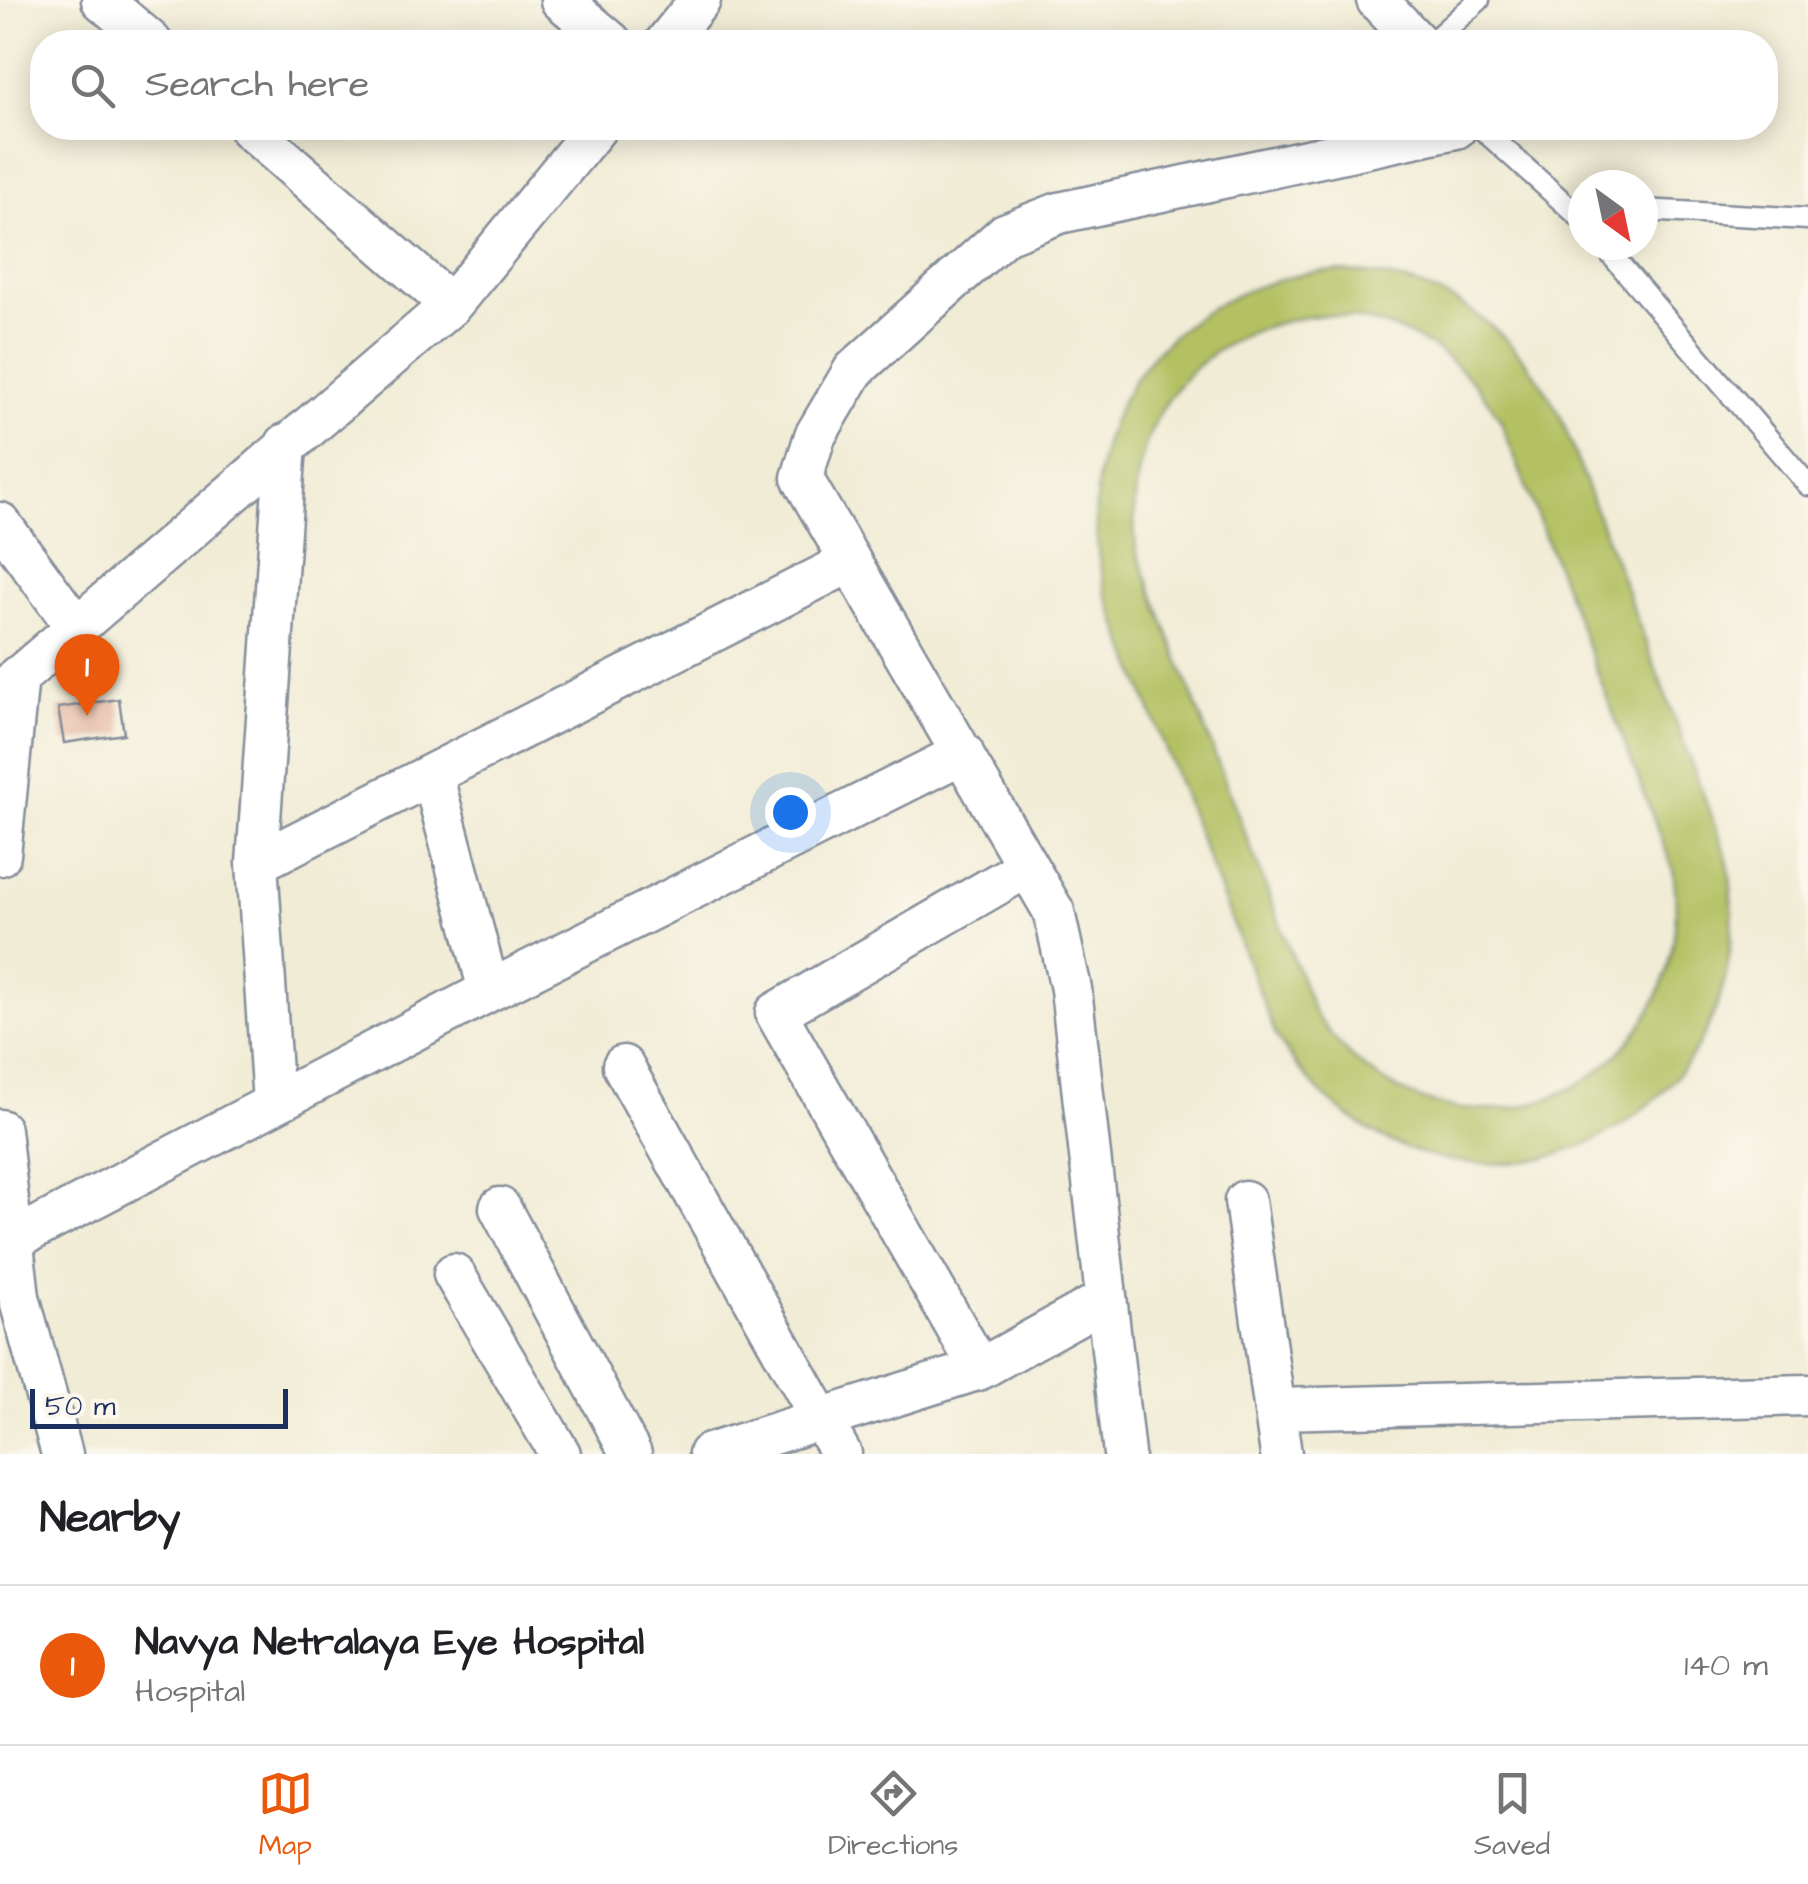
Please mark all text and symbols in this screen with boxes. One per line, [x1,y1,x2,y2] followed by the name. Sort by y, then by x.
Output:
[30,30,1778,140] search box
[65,58,120,113] icon: search
[145,59,369,111] text: Search here
[1568,170,1658,260] north arrow
[54,634,120,716] pin: 1
[765,787,816,838] your location
[30,1384,288,1428] scale bar
[45,1387,116,1426] text: 50 m
[40,1490,180,1548] text: Nearby
[135,1617,644,1669] text: Navya Netralaya Eye Hospital
[70,1643,75,1688] text: 1
[1684,1643,1768,1688] text: 140 m
[135,1669,245,1714] text: Hospital
[258,1766,313,1865] tab: Map
[828,1766,958,1865] tab: Directions
[1474,1766,1550,1865] tab: Saved

